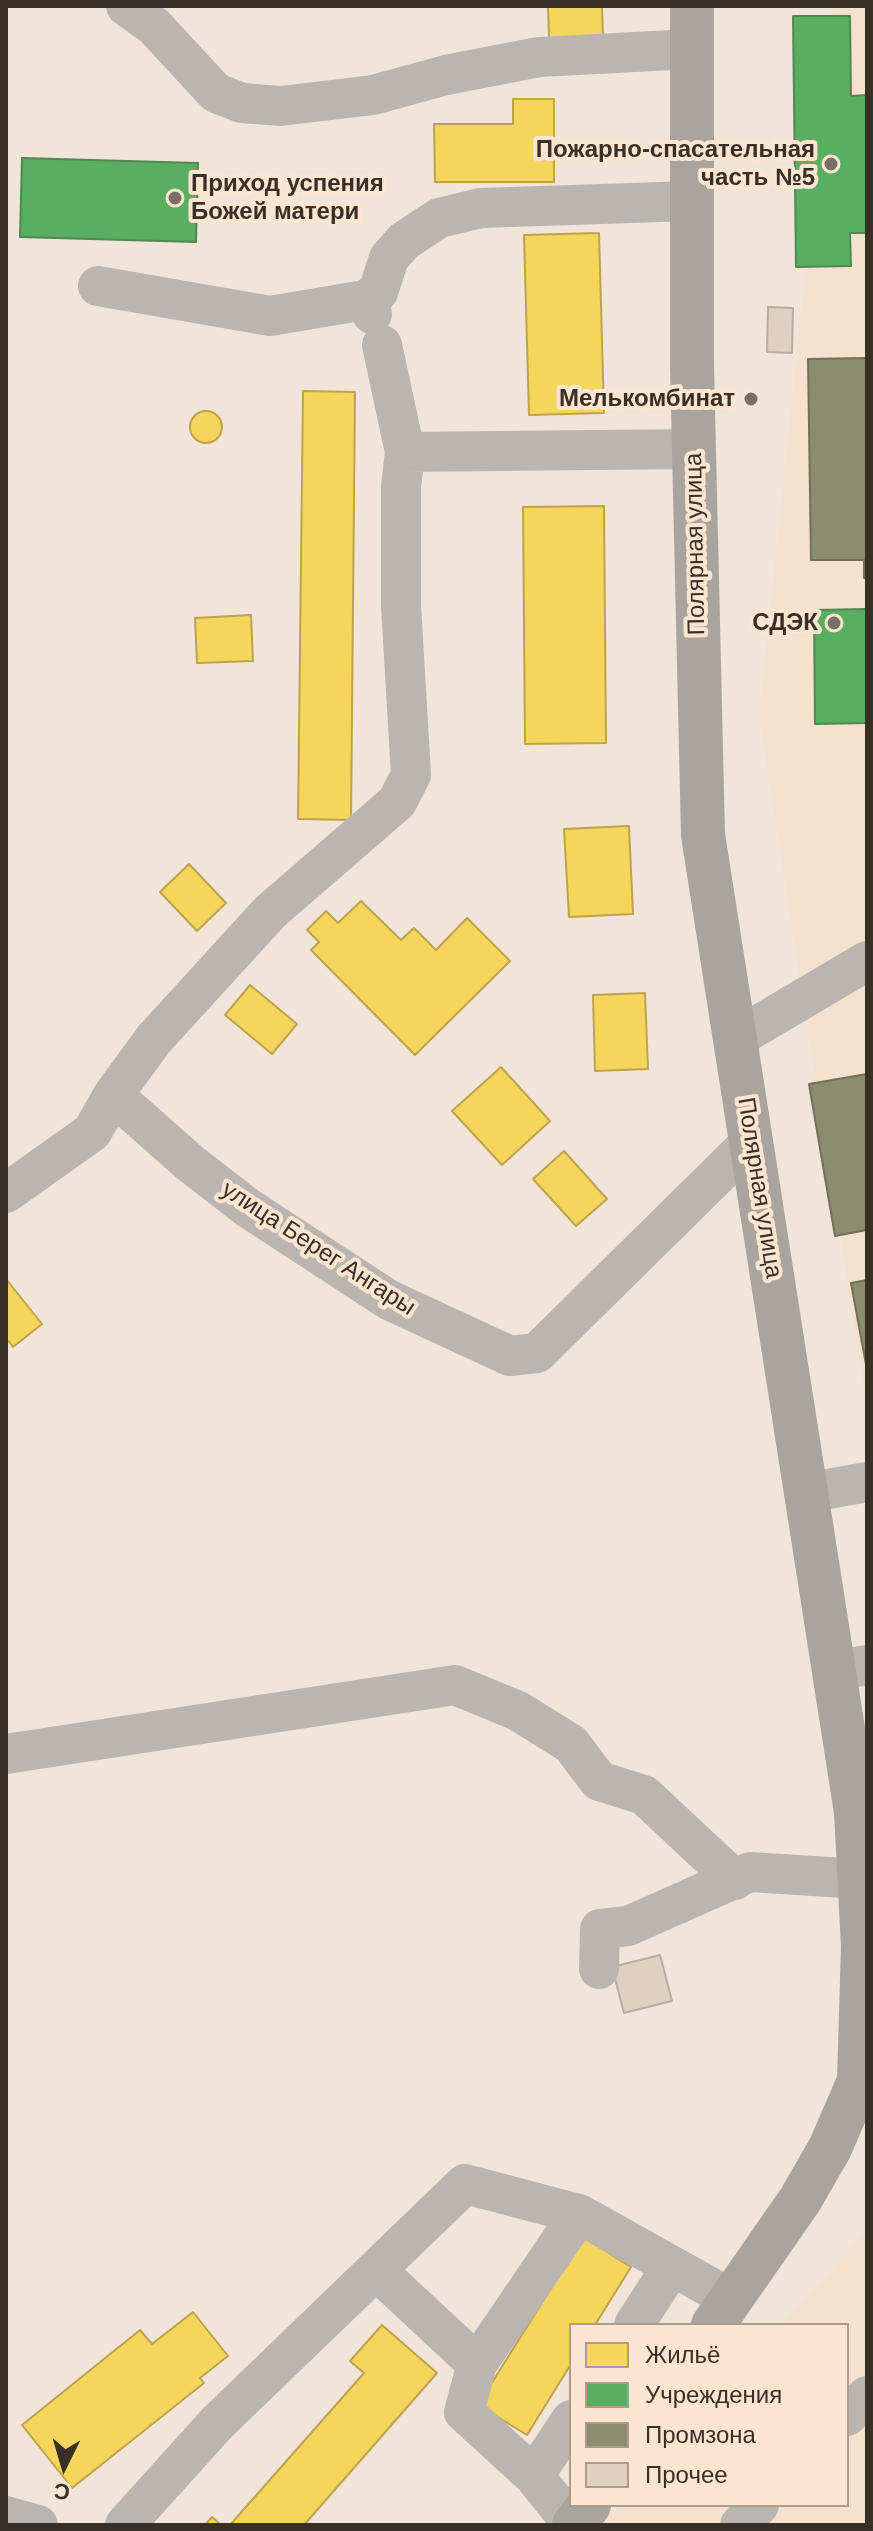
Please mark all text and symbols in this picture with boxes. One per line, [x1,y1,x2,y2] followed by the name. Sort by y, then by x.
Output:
[536,136,815,192] place label: Пожарно-спасательная часть №5
[822,155,840,173] marker: Пожарно-спасательная часть №5
[191,170,384,226] place label: Приход успения Божей матери
[166,189,184,207] marker: Приход успения Божей матери
[559,385,735,413] place label: Мелькомбинат
[742,390,760,408] marker: Мелькомбинат
[680,452,712,636] street label: Полярная улица
[752,609,818,637] place label: СДЭК
[825,614,843,632] marker: СДЭК
[730,1096,788,1280] street label: Полярная улица
[216,1176,420,1322] street label: улица Берег Ангары
[569,2323,849,2507] legend
[645,2341,720,2368] text: Жильё
[645,2381,782,2408] text: Учреждения
[645,2421,756,2448] text: Промзона
[24,2427,104,2507] north arrow
[645,2461,728,2488] text: Прочее
[53,2478,71,2505] text: С

